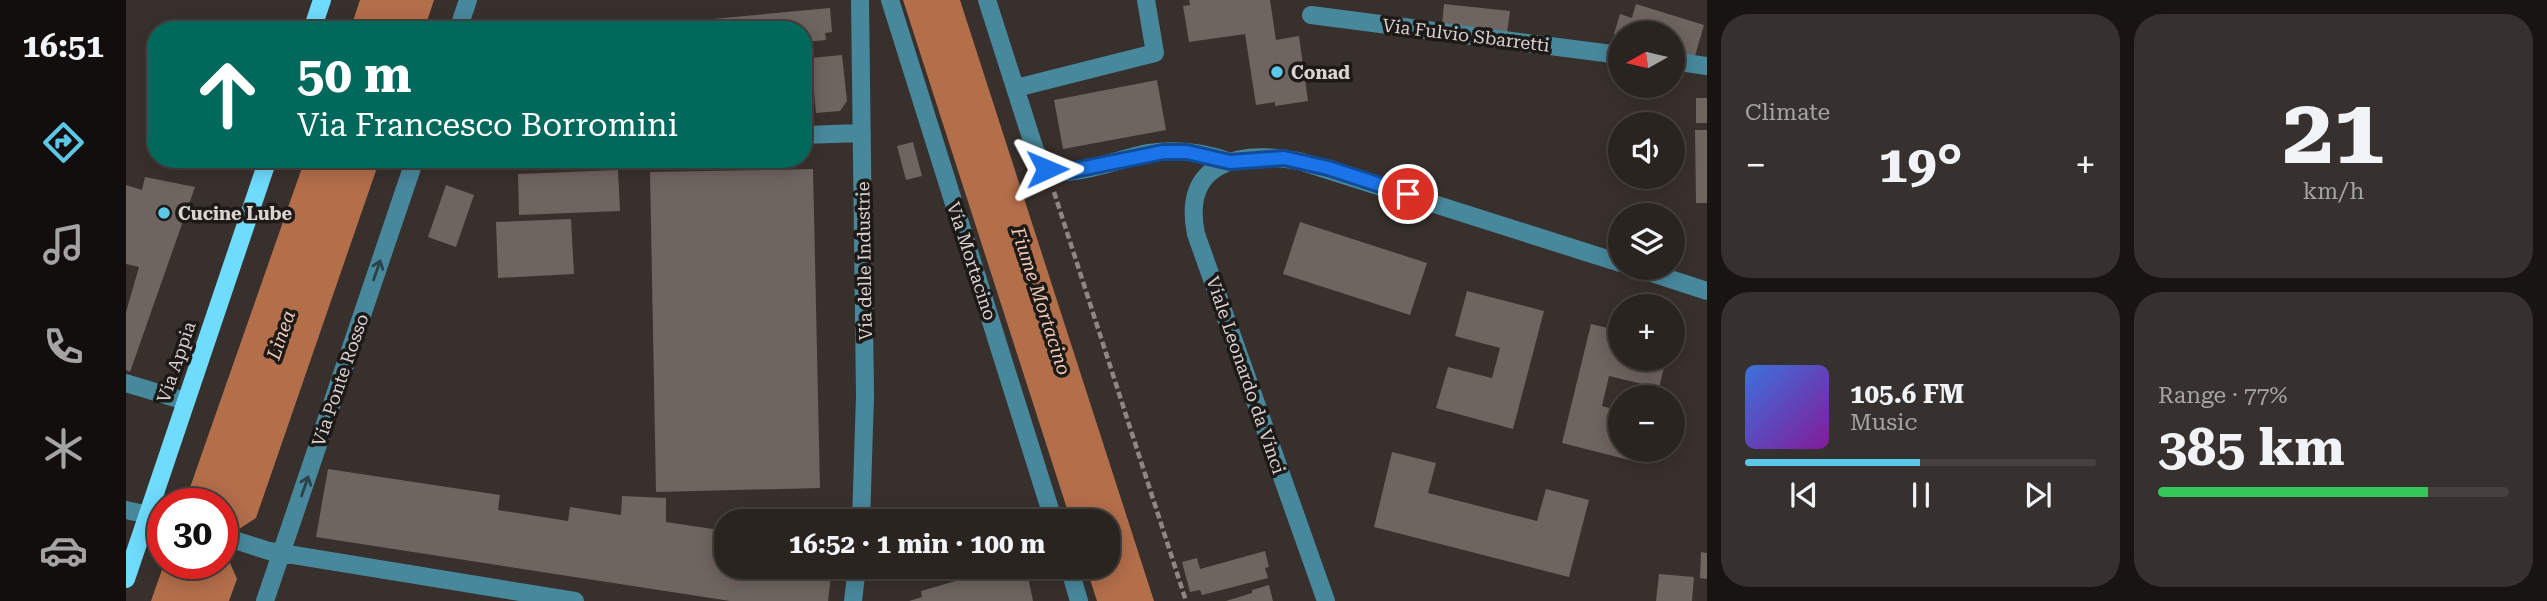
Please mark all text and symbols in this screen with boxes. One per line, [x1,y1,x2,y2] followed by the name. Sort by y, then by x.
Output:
[1381,14,1551,56] street label: Via Fulvio Sbarretti
[1608,21,1685,98] north arrow
[1608,21,1685,462] map controls
[22,27,104,65] text: 16:51
[297,47,412,104] text: 50 m
[182,49,273,140] icon: ahead
[1291,62,1350,83] place label: Conad
[1269,64,1285,80] marker: Conad
[2283,79,2384,185] text: 21
[1745,99,1830,126] text: Climate
[297,106,678,144] text: Via Francesco Borromini
[1608,112,1685,189] button: sound
[39,118,88,167] icon: directions
[1010,132,1084,206] position arrow
[1878,134,1963,195] text: 19°
[1745,143,1766,187] text: −
[2075,143,2096,187] text: +
[1378,164,1438,224] pin
[1389,175,1427,213] icon: arrive
[2303,178,2364,205] text: km/h
[852,181,876,341] street label: Via delle Industrie
[943,199,1001,323] street label: Via Mortacino
[178,203,293,224] place label: Cucine Lube
[1608,203,1685,280] button: layers
[156,205,172,221] marker: Cucine Lube
[39,220,88,269] icon: music
[1006,223,1076,378] water label: Fiume Mortacino
[372,260,384,282] one-way arrow
[1202,273,1290,477] street label: Viale Leonardo da Vinci
[1608,294,1685,371] button: +
[262,307,300,364] water label: Linea
[307,311,373,449] street label: Via Ponte Rosso
[152,319,200,405] street label: Via Appia
[39,322,88,371] icon: phone
[1850,379,1964,409] text: 105.6 FM
[2158,382,2287,409] text: Range · 77%
[1608,385,1685,462] button: −
[1850,409,1917,436] text: Music
[2158,417,2345,478] text: 385 km
[39,424,88,473] icon: climate
[299,475,312,497] one-way arrow
[1785,476,1823,514] icon: previous
[1902,476,1940,514] icon: pause
[2019,476,2057,514] icon: next
[147,488,238,579] speed limit sign: 30
[39,526,88,575] icon: car
[789,529,1045,559] text: 16:52 · 1 min · 100 m

